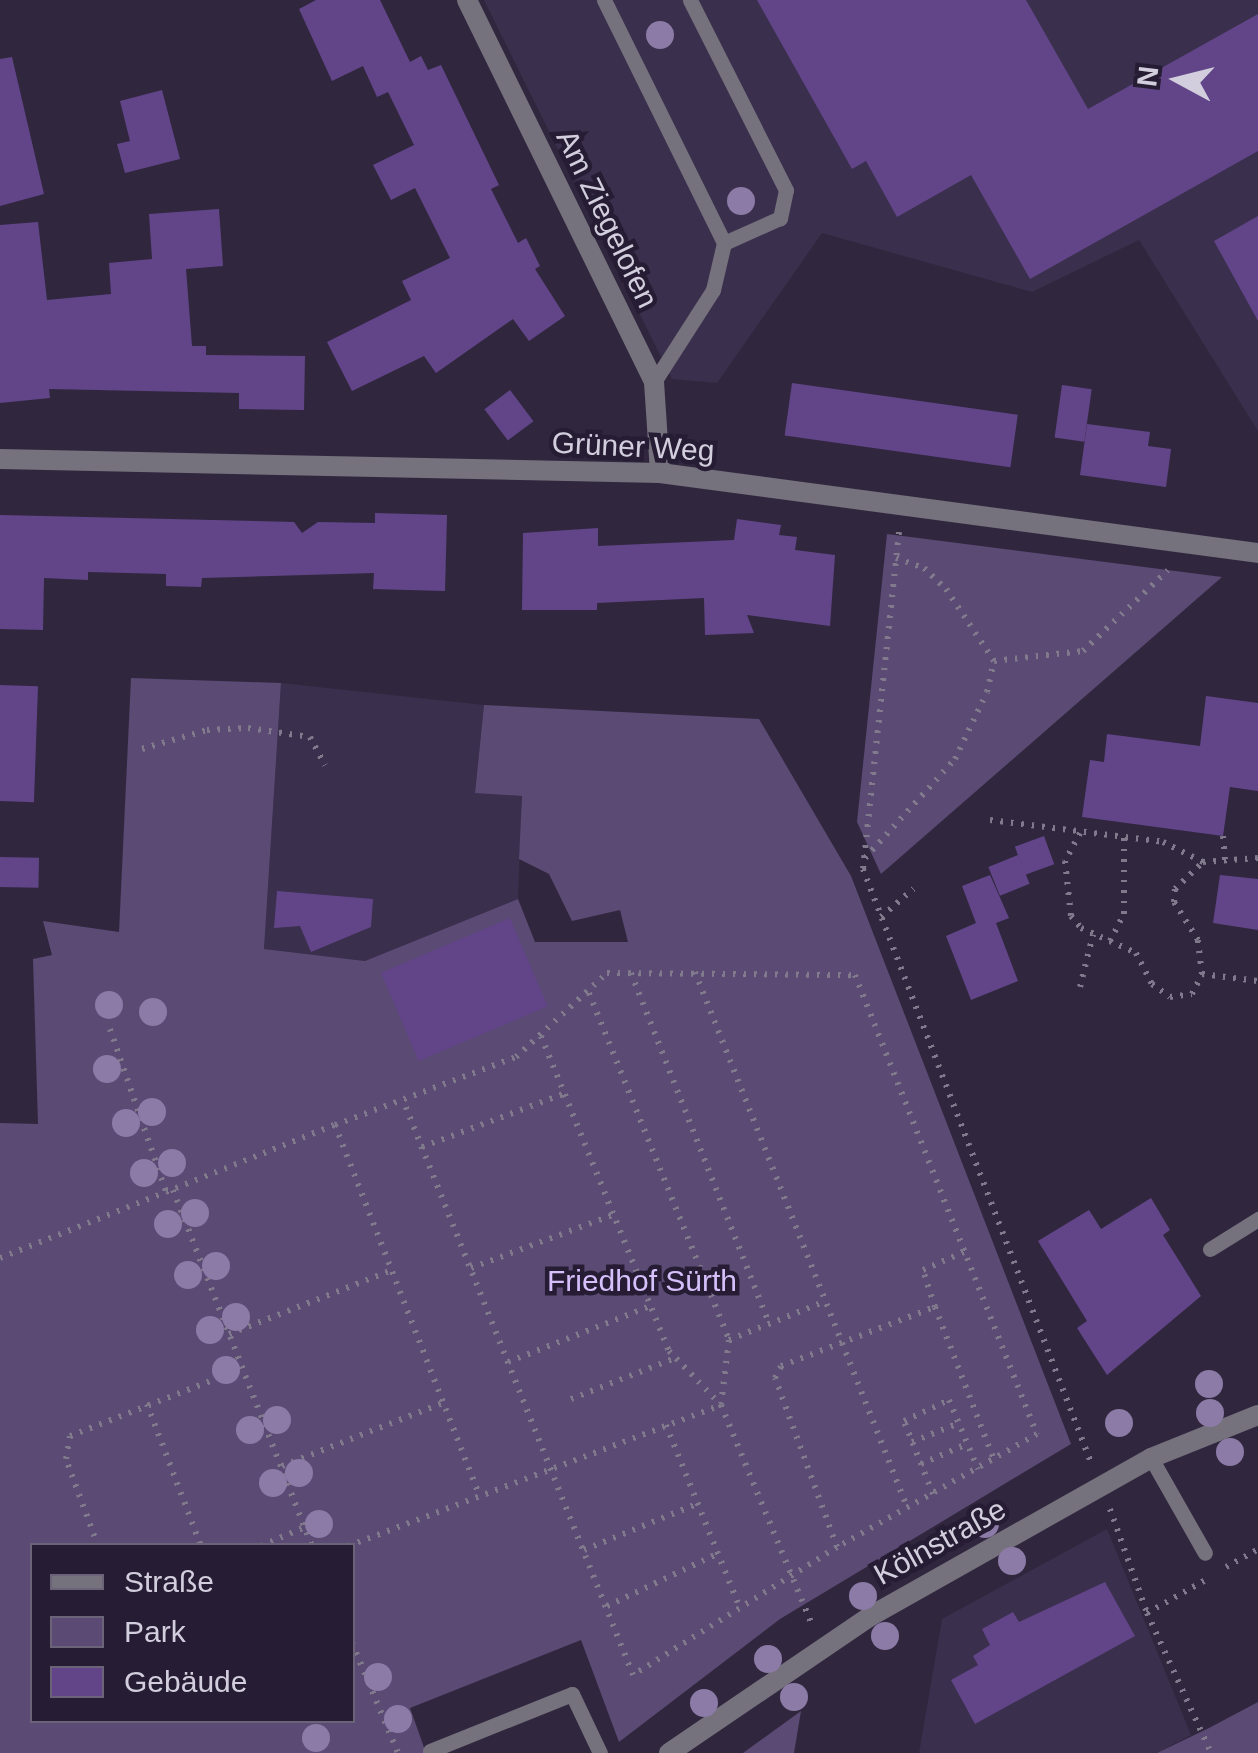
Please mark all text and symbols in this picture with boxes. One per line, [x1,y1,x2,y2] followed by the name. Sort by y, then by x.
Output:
[1128,30,1228,130] north arrow
[1131,64,1164,88] text: N
[548,124,666,314] street label: Am Ziegelofen
[551,425,715,469] street label: Grüner Weg
[547,1263,737,1299] park label: Friedhof Sürth
[868,1491,1012,1593] street label: Kölnstraße
[30,1543,355,1723] legend
[124,1565,214,1598] text: Straße
[124,1615,186,1648] text: Park
[124,1665,247,1698] text: Gebäude

